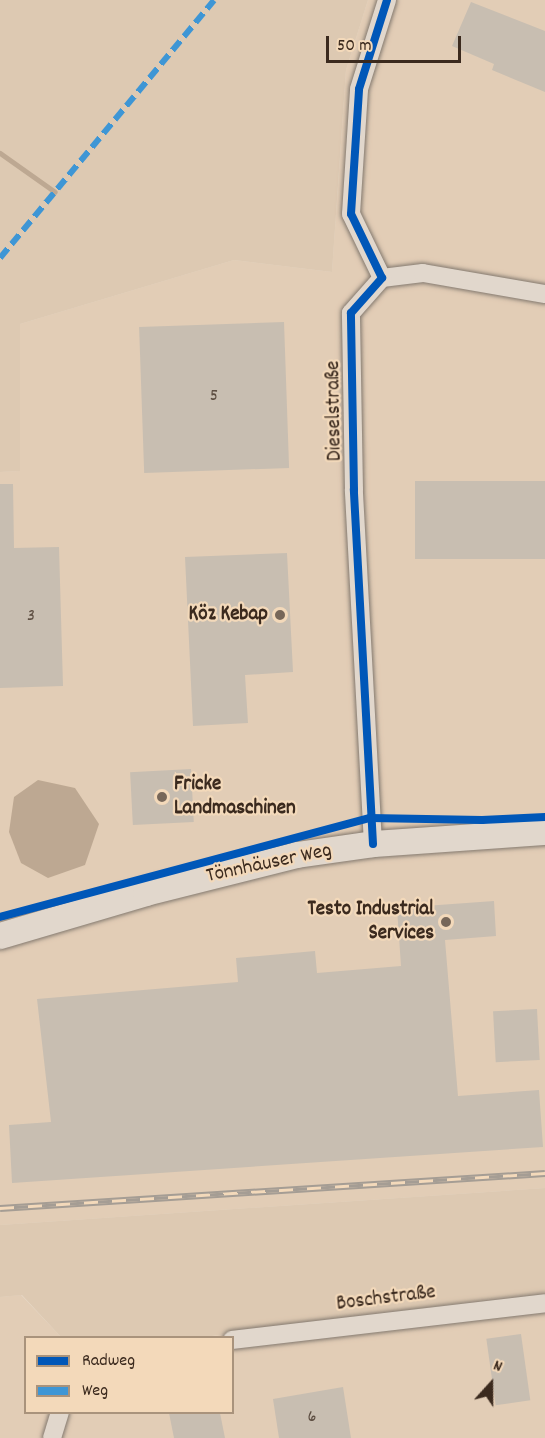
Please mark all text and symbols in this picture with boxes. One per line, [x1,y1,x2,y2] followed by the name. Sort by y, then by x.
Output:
[329,24,464,62] scale bar
[337,34,372,59] text: 50 m
[322,361,348,461] street label: Dieselstraße
[210,386,218,408] house number: 5
[189,602,268,628] place label: Köz Kebap
[27,606,35,628] house number: 3
[273,608,287,622] marker: Köz Kebap
[174,772,296,822] place label: Fricke Landmaschinen
[155,790,169,804] marker: Fricke Landmaschinen
[204,838,334,890] street label: Tönnhäuser Weg
[307,897,434,947] place label: Testo Industrial Services
[439,915,453,929] marker: Testo Industrial Services
[335,1280,437,1318] street label: Boschstraße
[24,1336,234,1414] legend
[82,1349,135,1374] text: Radweg
[461,1354,521,1414] north arrow
[490,1355,505,1379] text: N
[82,1379,108,1404] text: Weg
[308,1407,316,1429] house number: 6

